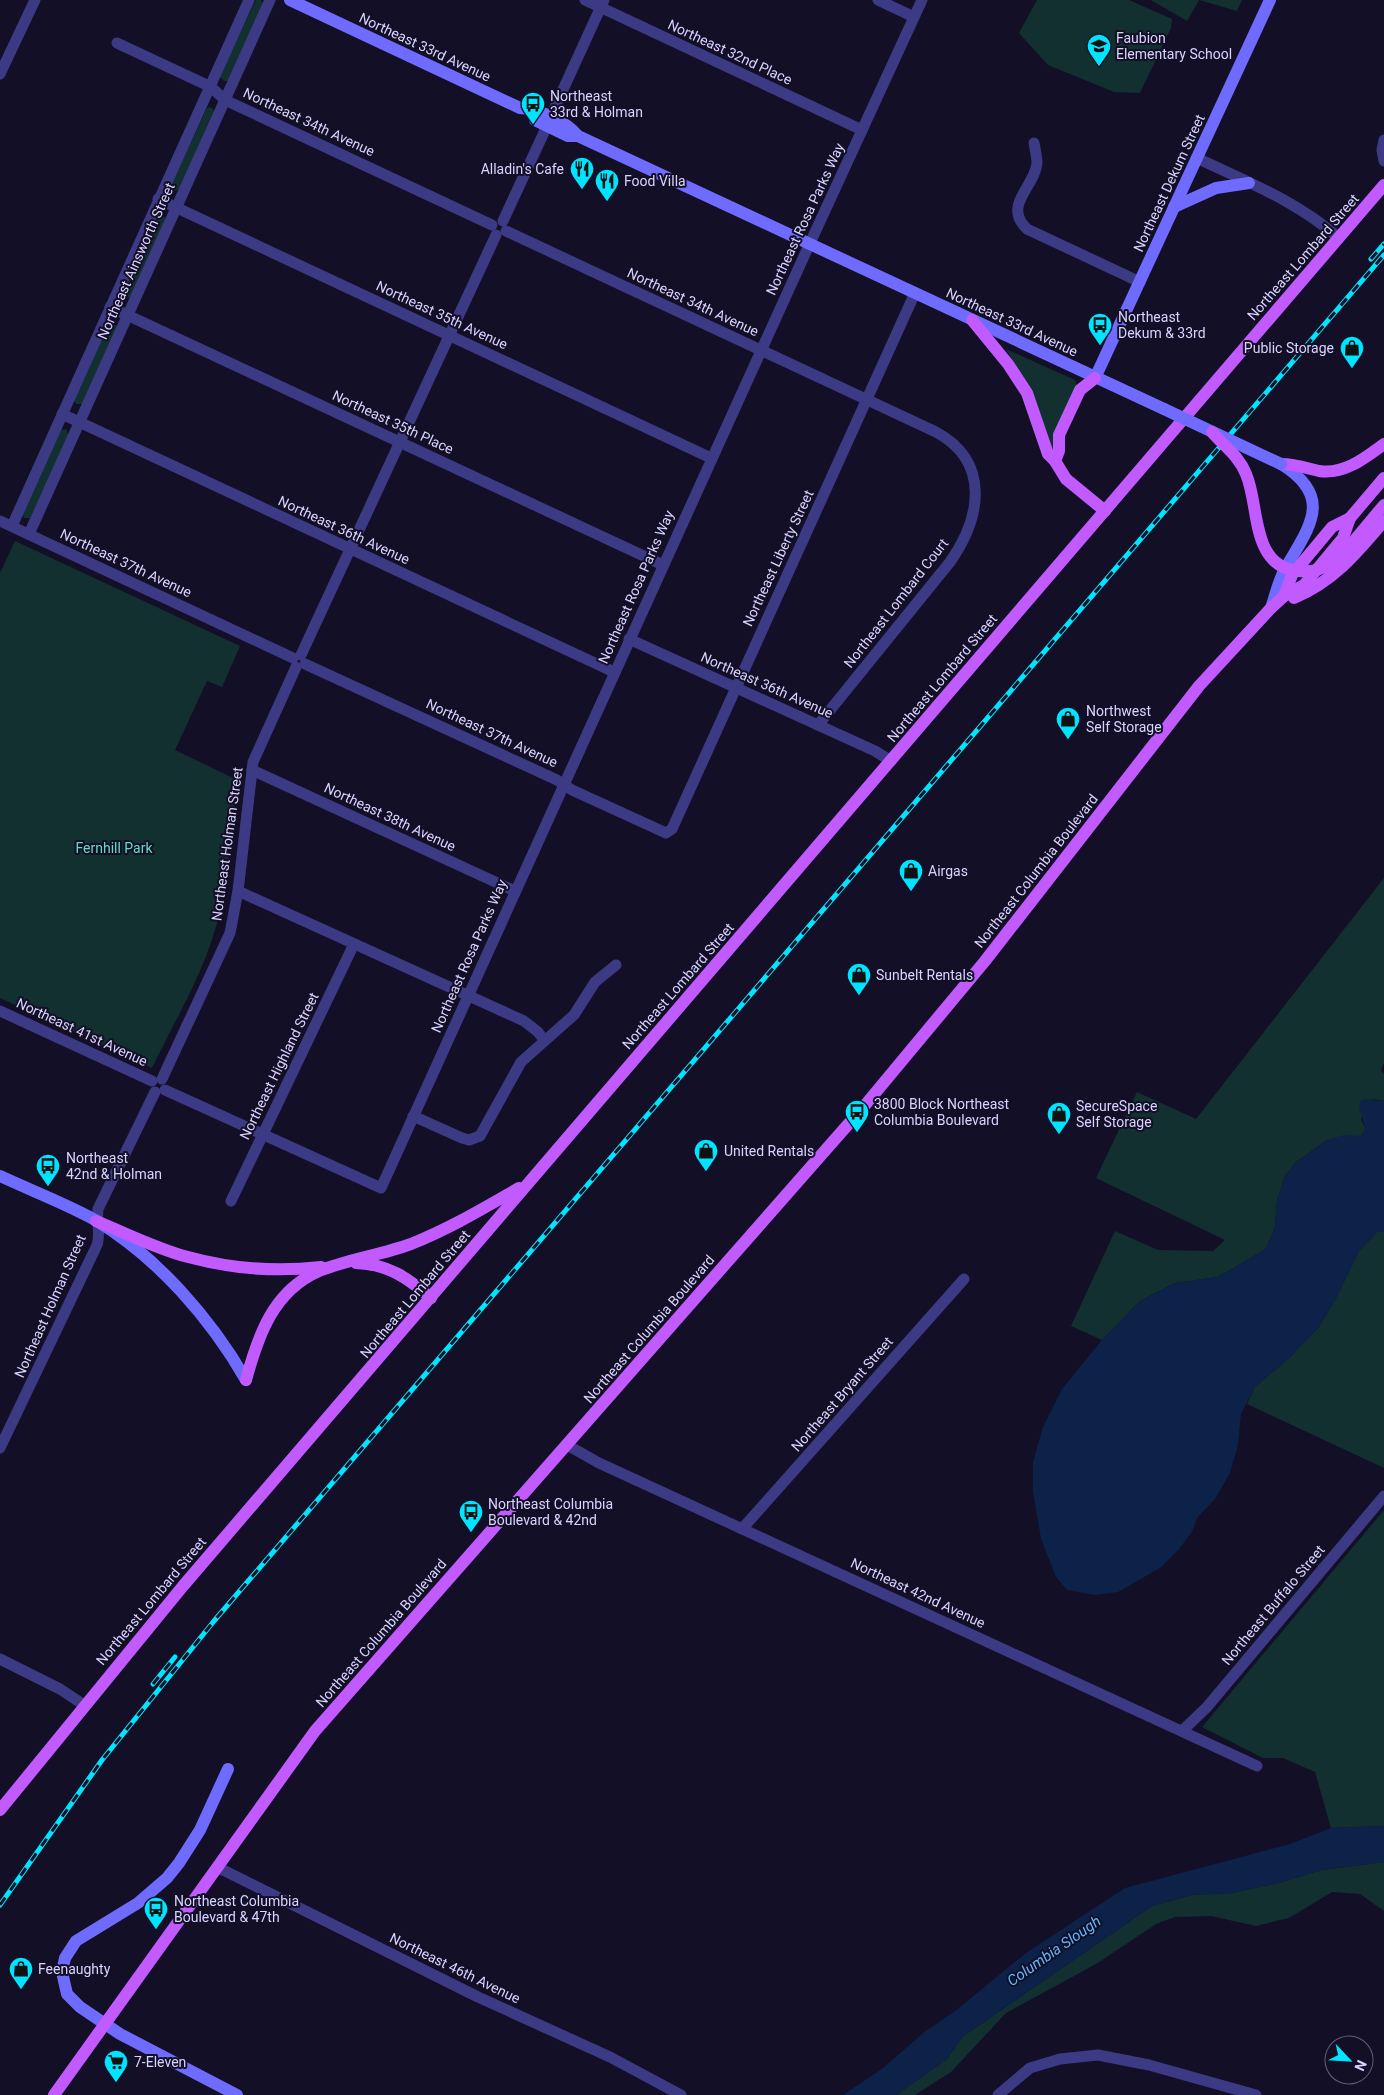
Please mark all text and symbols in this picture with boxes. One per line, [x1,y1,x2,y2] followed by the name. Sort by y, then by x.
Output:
[357,9,493,85] street label: Northeast 33rd Avenue
[665,16,795,88] street label: Northeast 32nd Place
[1116,30,1232,62] place label: Faubion Elementary School
[1086,33,1112,67] school or university icon: Faubion Elementary School
[241,85,377,159] street label: Northeast 34th Avenue
[550,88,643,120] place label: Northeast 33rd & Holman
[520,91,546,125] bus stop icon: Northeast 33rd & Holman
[1130,111,1208,254] street label: Northeast Dekum Street
[763,140,847,298] street label: Northeast Rosa Parks Way
[569,156,595,190] restaurant icon: Alladin's Cafe
[481,161,564,177] place label: Alladin's Cafe
[594,168,620,202] restaurant icon: Food Villa
[624,173,686,189] place label: Food Villa
[94,180,178,342] street label: Northeast Ainsworth Street
[1244,190,1362,323] street label: Northeast Lombard Street
[625,265,761,339] street label: Northeast 34th Avenue
[374,278,510,352] street label: Northeast 35th Avenue
[944,284,1080,360] street label: Northeast 33rd Avenue
[1118,309,1206,341] place label: Northeast Dekum & 33rd
[1087,312,1113,346] bus stop icon: Northeast Dekum & 33rd
[1339,335,1365,369] shop icon: Public Storage
[1244,340,1334,356] place label: Public Storage
[330,387,456,457] street label: Northeast 35th Place
[739,487,817,629] street label: Northeast Liberty Street
[276,493,412,567] street label: Northeast 36th Avenue
[595,508,677,666] street label: Northeast Rosa Parks Way
[58,526,194,600] street label: Northeast 37th Avenue
[841,535,952,671] street label: Northeast Lombard Court
[884,611,1000,745] street label: Northeast Lombard Street
[698,649,836,721] street label: Northeast 36th Avenue
[424,696,560,770] street label: Northeast 37th Avenue
[1086,703,1162,735] place label: Northwest Self Storage
[1055,706,1081,740] shop icon: Northwest Self Storage
[208,766,246,922] street label: Northeast Holman Street
[322,780,458,854] street label: Northeast 38th Avenue
[971,791,1101,951] street label: Northeast Columbia Boulevard
[75,840,153,856] park label: Fernhill Park
[898,858,924,892] shop icon: Airgas
[928,863,968,879] place label: Airgas
[428,877,510,1035] street label: Northeast Rosa Parks Way
[619,919,737,1052] street label: Northeast Lombard Street
[846,962,872,996] shop icon: Sunbelt Rentals
[876,967,973,983] place label: Sunbelt Rentals
[236,989,322,1142] street label: Northeast Highland Street
[14,995,150,1069] street label: Northeast 41st Avenue
[874,1096,1010,1128] place label: 3800 Block Northeast Columbia Boulevard
[1076,1098,1157,1130] place label: SecureSpace Self Storage
[844,1099,870,1133] bus stop icon: 3800 Block Northeast Columbia Boulevard
[1046,1101,1072,1135] shop icon: SecureSpace Self Storage
[693,1138,719,1172] shop icon: United Rentals
[724,1143,814,1159] place label: United Rentals
[66,1150,162,1182] place label: Northeast 42nd & Holman
[35,1153,61,1187] bus stop icon: Northeast 42nd & Holman
[357,1227,473,1361] street label: Northeast Lombard Street
[11,1232,89,1380] street label: Northeast Holman Street
[580,1252,718,1406] street label: Northeast Columbia Boulevard
[788,1333,896,1454] street label: Northeast Bryant Street
[488,1496,613,1528] place label: Northeast Columbia Boulevard & 42nd
[458,1499,484,1533] bus stop icon: Northeast Columbia Boulevard & 42nd
[93,1534,209,1668] street label: Northeast Lombard Street
[1218,1542,1328,1668] street label: Northeast Buffalo Street
[848,1555,988,1631] street label: Northeast 42nd Avenue
[312,1556,450,1710] street label: Northeast Columbia Boulevard
[174,1893,299,1925] place label: Northeast Columbia Boulevard & 47th
[143,1896,169,1930] bus stop icon: Northeast Columbia Boulevard & 47th
[1004,1912,1104,1990] water label: Columbia Slough
[387,1929,523,2007] street label: Northeast 46th Avenue
[8,1956,34,1990] shop icon: Feenaughty
[38,1961,111,1977] place label: Feenaughty
[1324,2035,1374,2085] north arrow
[103,2049,129,2083] supermarket icon: 7-Eleven
[134,2054,186,2070] place label: 7-Eleven
[1351,2058,1370,2073] text: N

